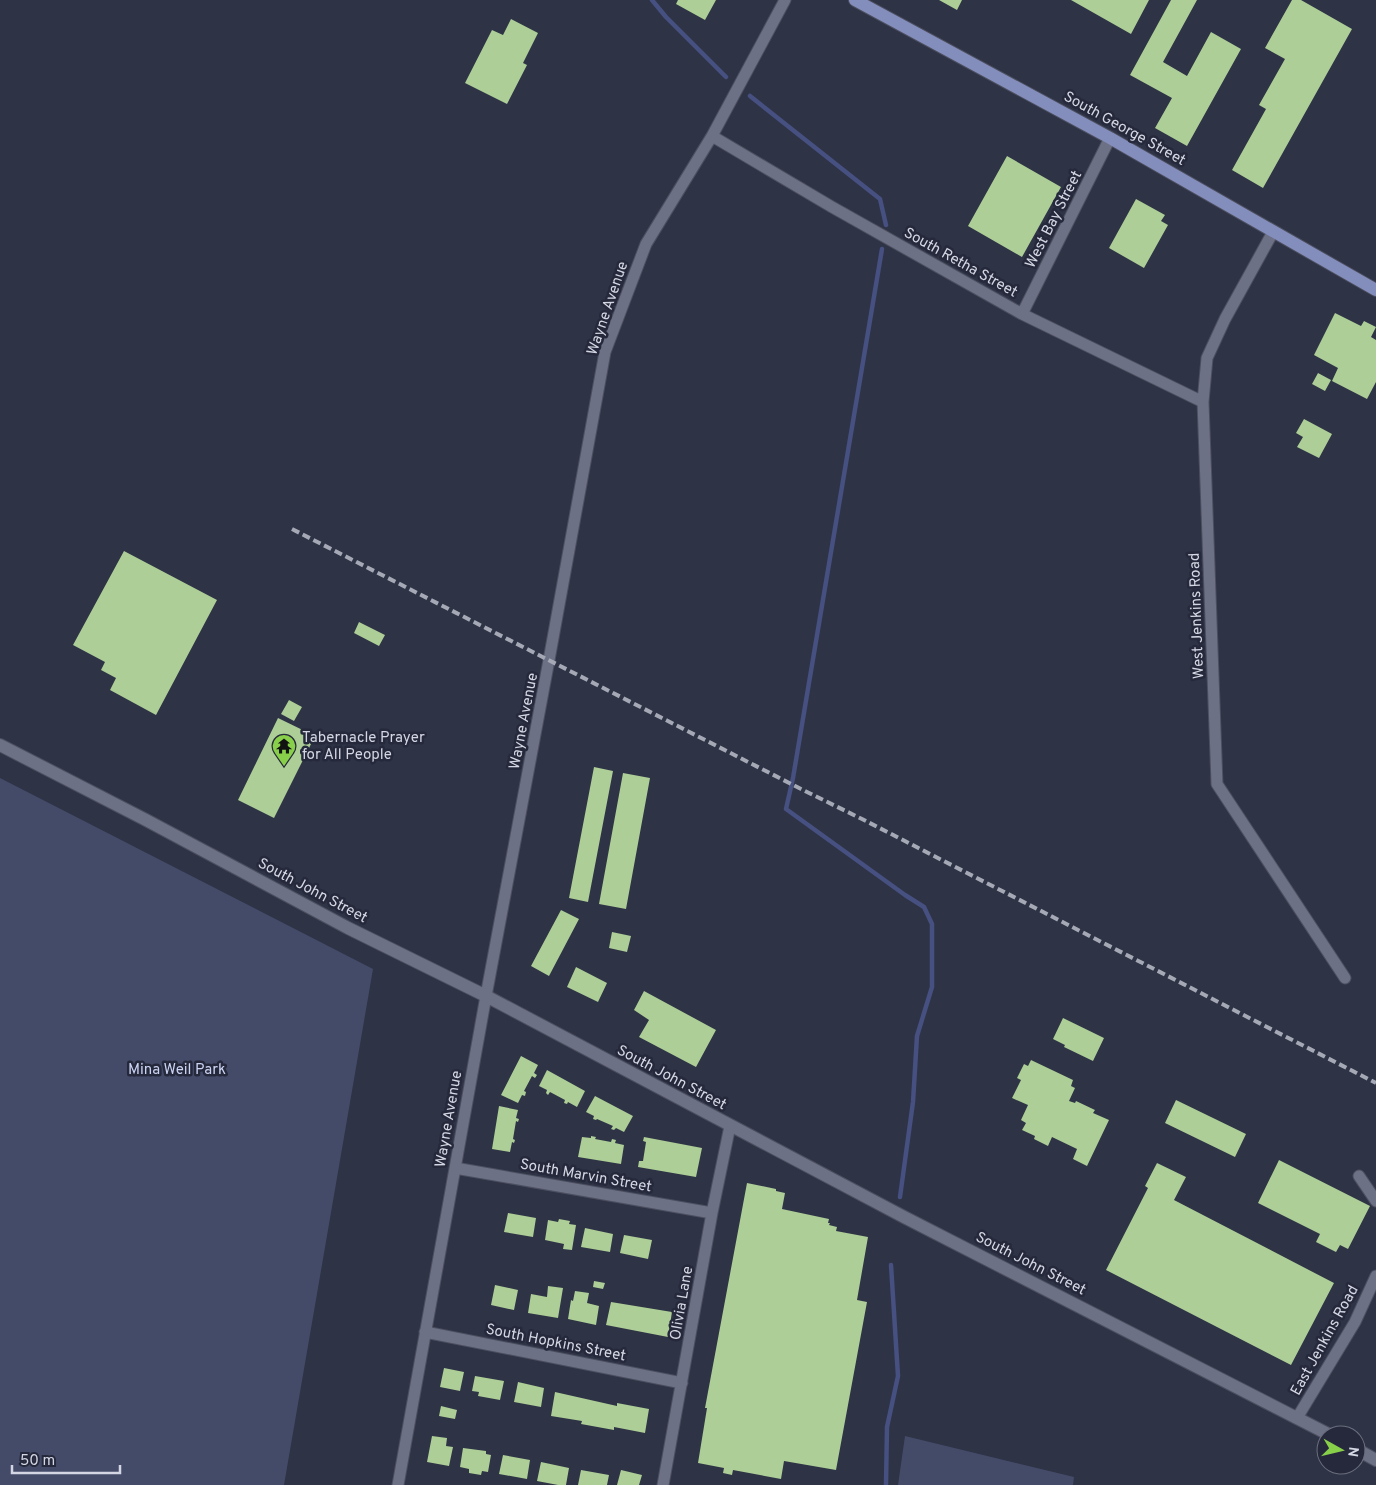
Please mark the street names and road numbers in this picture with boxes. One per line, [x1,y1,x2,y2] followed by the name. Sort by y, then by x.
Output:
[1060,88,1189,171] street label: South George Street
[1022,168,1087,272] street label: West Bay Street
[900,224,1020,302] street label: South Retha Street
[583,259,633,358] street label: Wayne Avenue
[1186,552,1209,680] street label: West Jenkins Road
[506,671,543,771] street label: Wayne Avenue
[254,854,370,928] street label: South John Street
[613,1041,729,1115] street label: South John Street
[432,1069,467,1169] street label: Wayne Avenue
[518,1156,653,1197] street label: South Marvin Street
[972,1228,1089,1300] street label: South John Street
[667,1265,698,1342] street label: Olivia Lane
[1287,1282,1363,1399] street label: East Jenkins Road
[484,1321,627,1366] street label: South Hopkins Street

